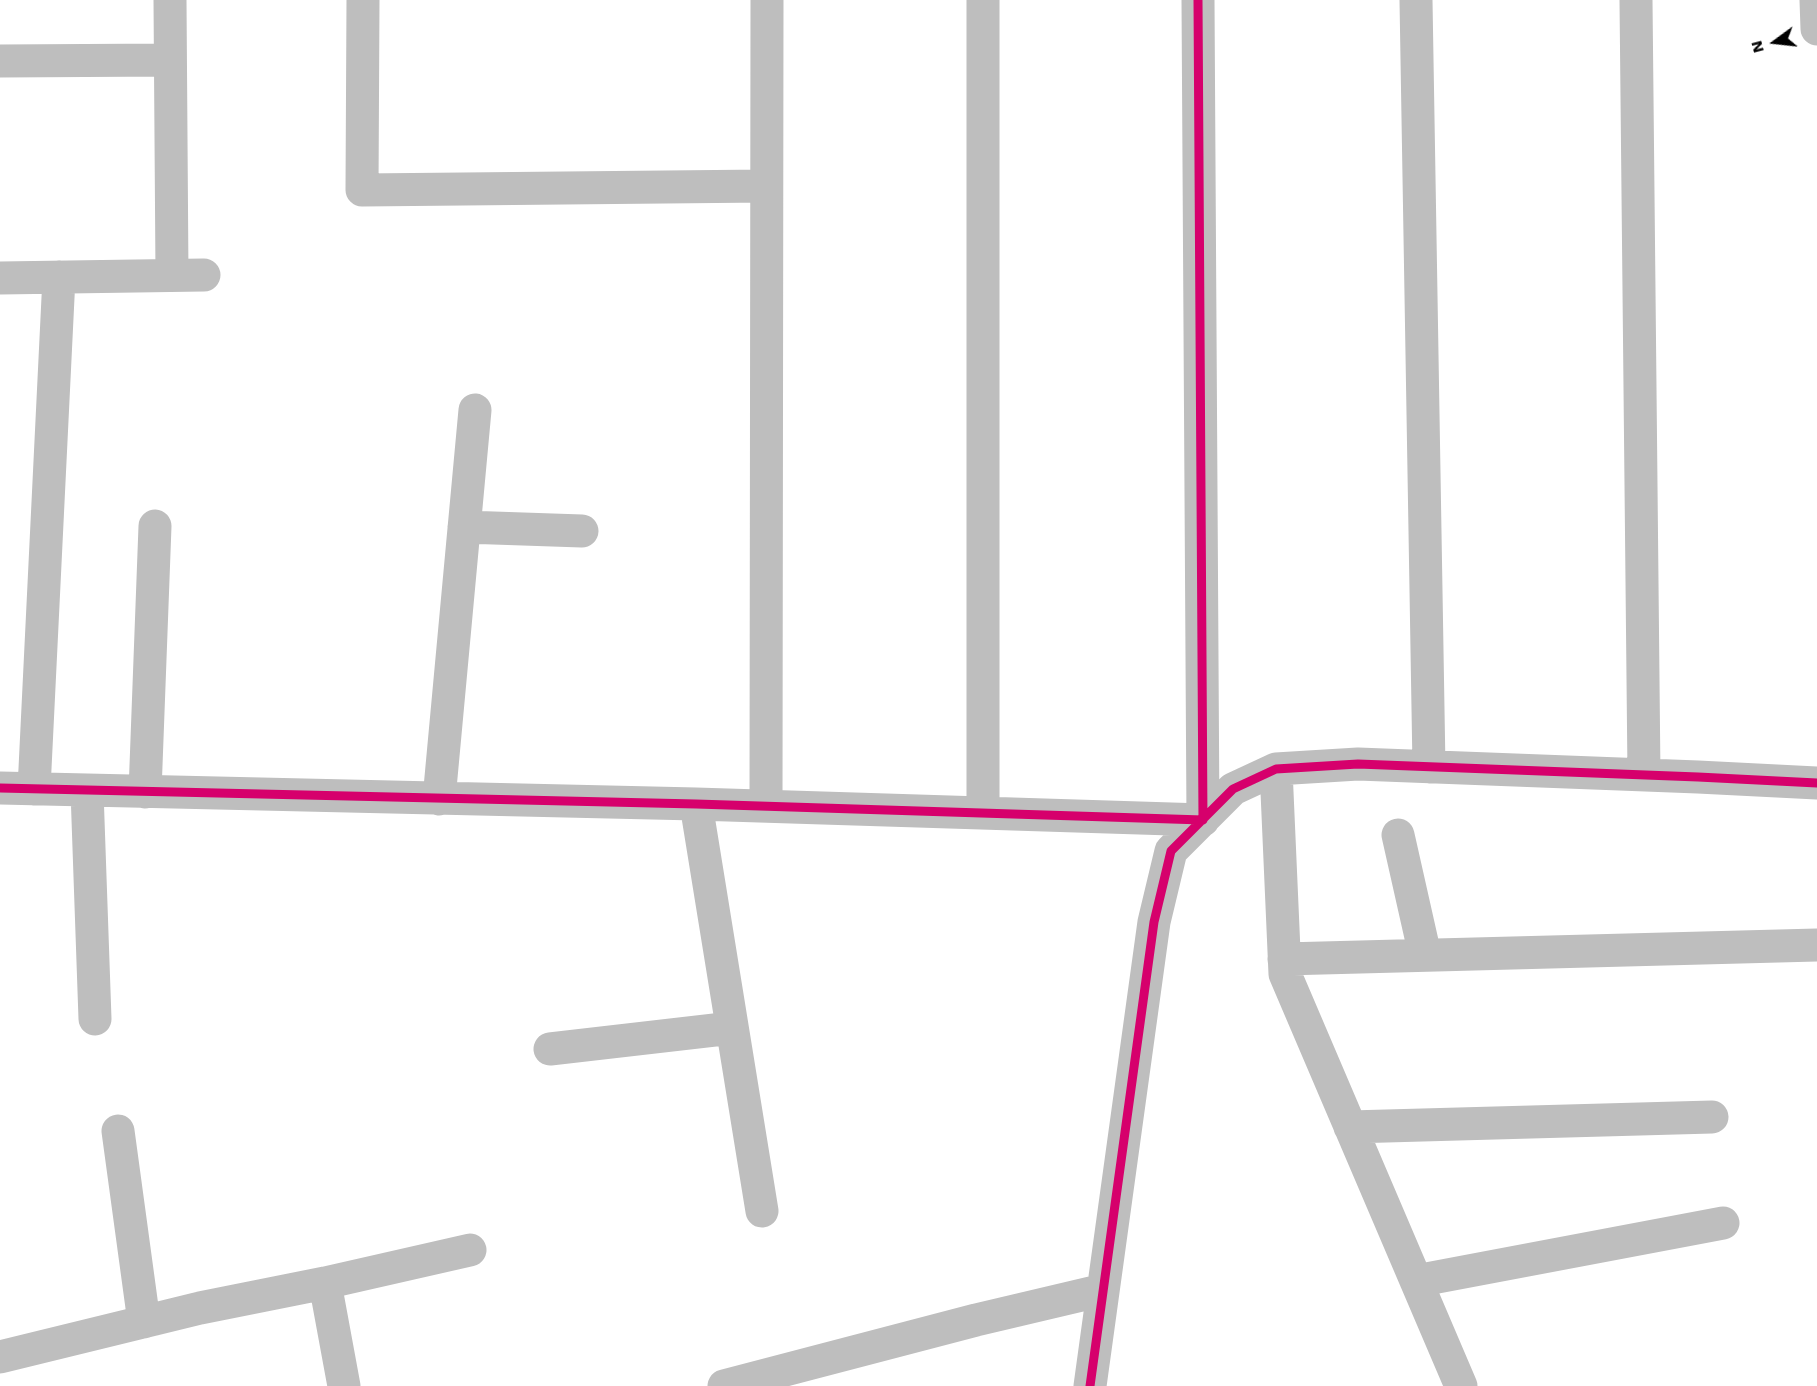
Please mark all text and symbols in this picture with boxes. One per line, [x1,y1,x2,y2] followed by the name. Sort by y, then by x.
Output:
[1745,12,1805,72] north arrow
[1746,39,1768,55] text: N

